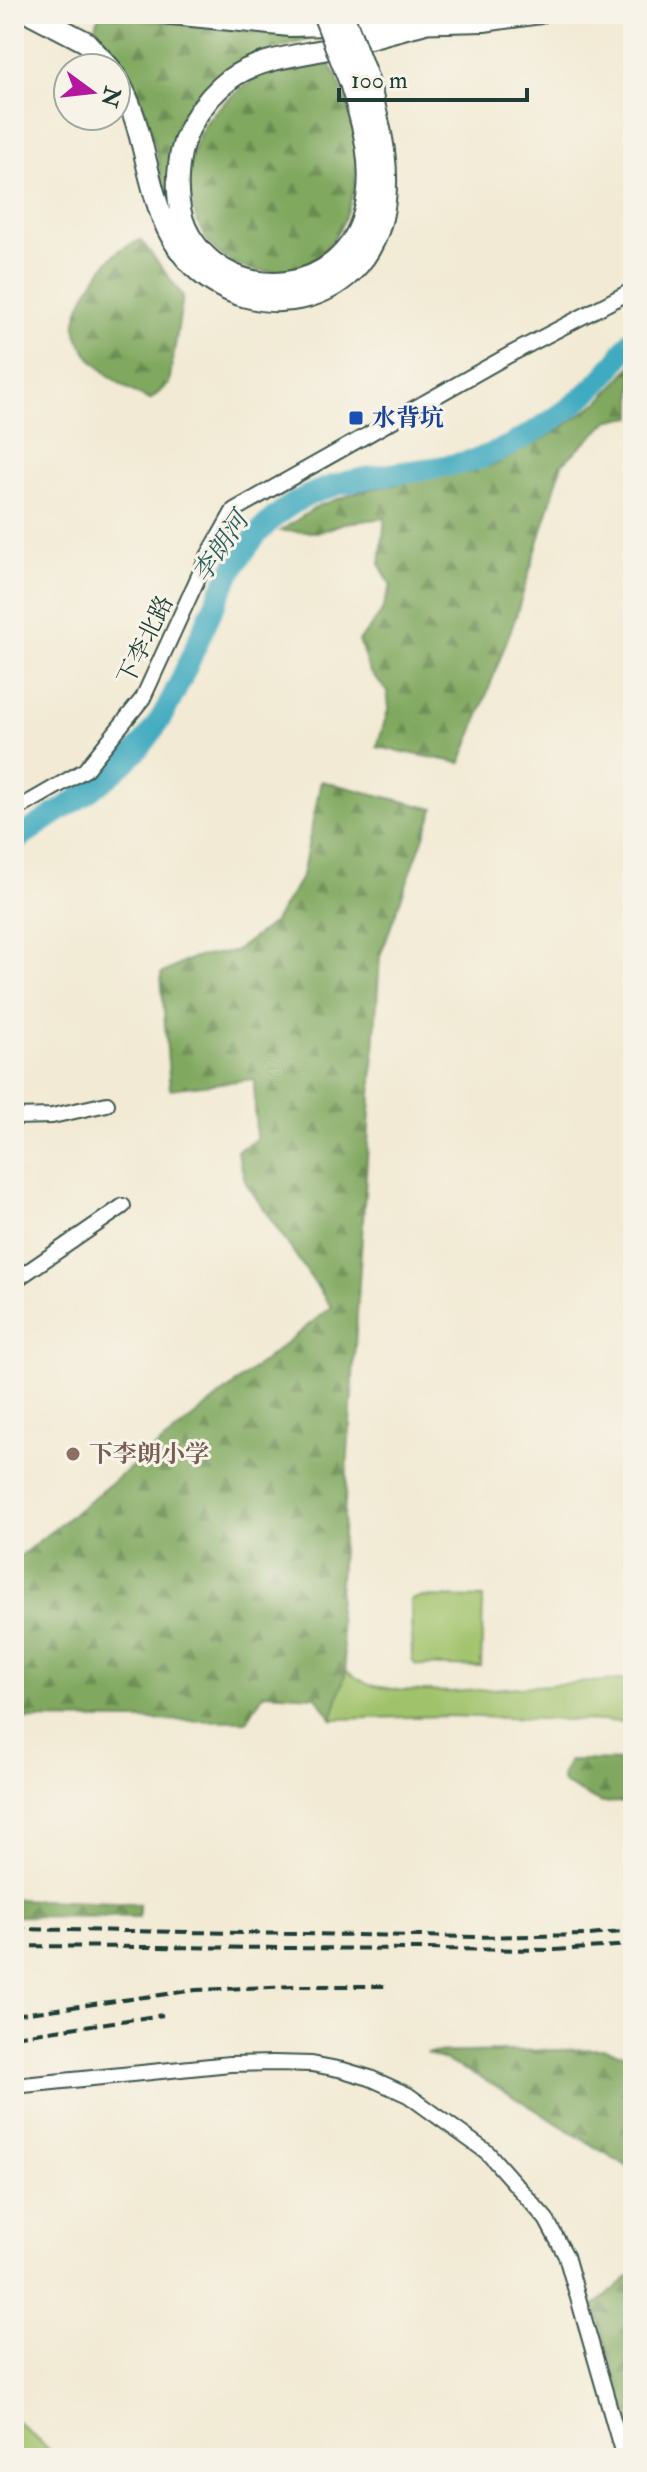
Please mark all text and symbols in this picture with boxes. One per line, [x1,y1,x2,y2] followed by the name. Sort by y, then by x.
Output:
[52,52,132,132] north arrow
[339,52,527,102] scale bar
[351,65,408,96] text: 100 m
[94,83,127,110] text: N
[372,403,444,434] place label: 水背坑
[347,409,365,427] marker: 水背坑
[186,503,258,589] water label: 李朗河
[110,590,180,690] street label: 下李北路
[89,1439,209,1470] place label: 下李朗小学
[64,1445,82,1463] marker: 下李朗小学

